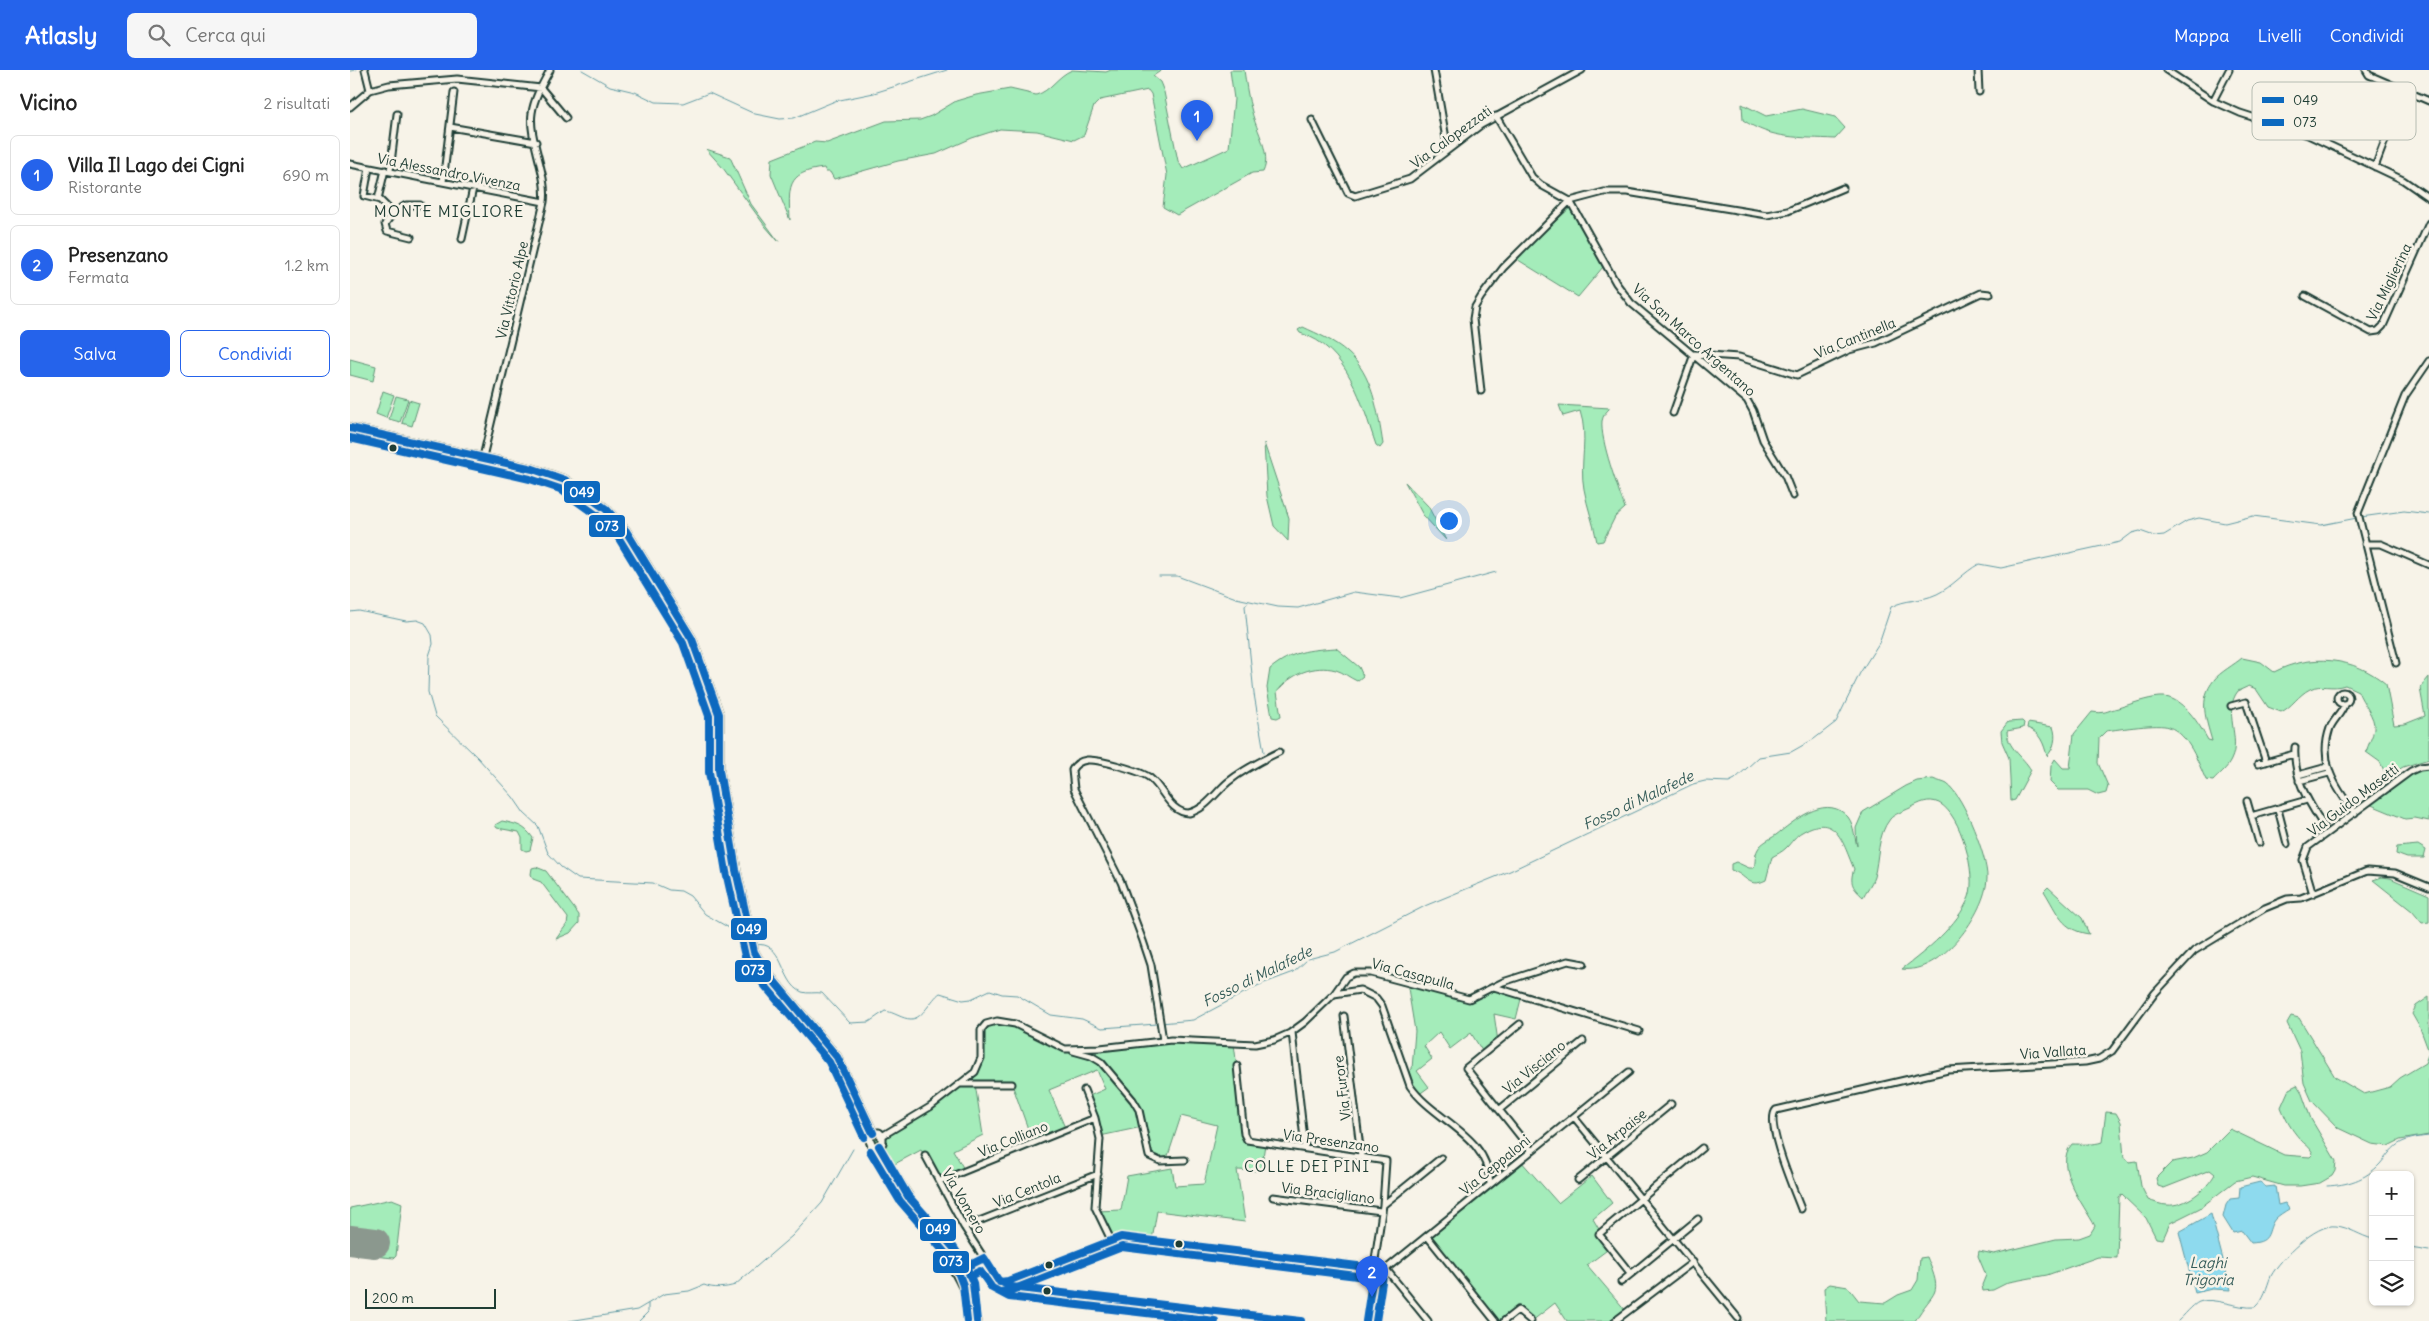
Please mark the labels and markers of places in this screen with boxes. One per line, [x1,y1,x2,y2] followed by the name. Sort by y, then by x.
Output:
[1181,100,1213,141] pin: 1
[388,443,398,453] unlabelled marker
[1174,1239,1184,1249] unlabelled marker
[1356,1256,1388,1297] pin: 2
[1044,1260,1054,1270] unlabelled marker
[1042,1286,1052,1296] unlabelled marker

